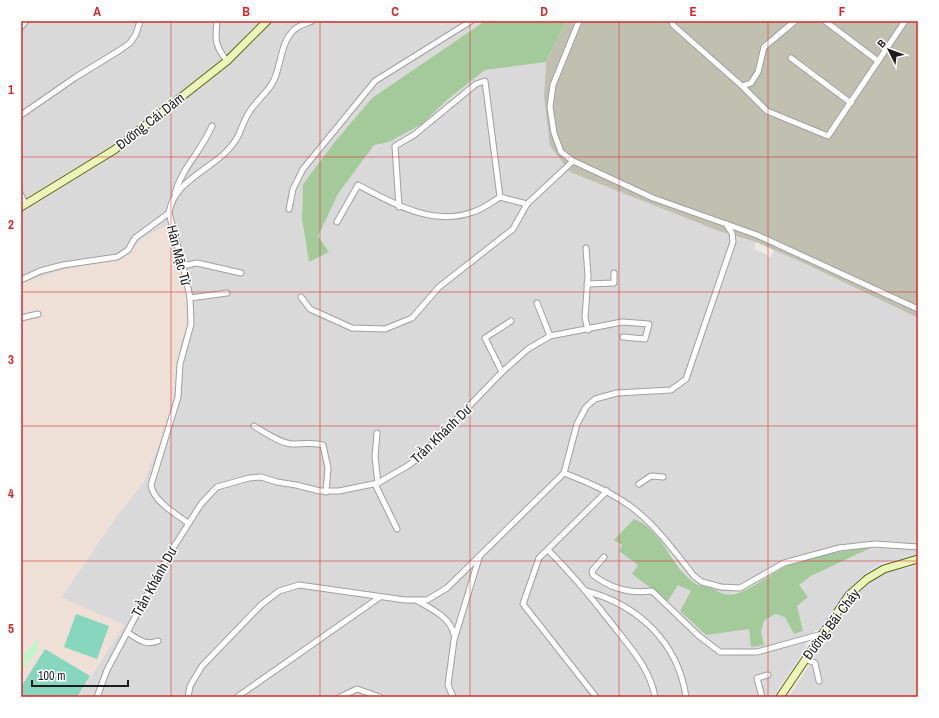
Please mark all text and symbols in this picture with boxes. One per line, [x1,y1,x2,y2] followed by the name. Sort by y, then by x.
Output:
[93,3,101,20] text: A
[242,3,250,20] text: B
[391,3,399,20] text: C
[540,3,548,20] text: D
[689,3,697,20] text: E
[839,3,846,20] text: F
[869,30,909,70] north arrow
[874,36,889,50] text: B
[8,81,14,98] text: 1
[112,89,188,153] street label: Đường Cái Dăm
[8,216,14,233] text: 2
[163,223,195,288] street label: Hàn Mặc Tử
[8,351,14,368] text: 3
[407,400,476,467] street label: Trần Khánh Dư
[8,485,14,502] text: 4
[127,543,181,620] street label: Trần Khánh Dư
[798,585,864,663] street label: Đường Bãi Cháy
[8,620,14,637] text: 5
[32,662,128,688] scale bar
[38,668,65,684] text: 100 m

